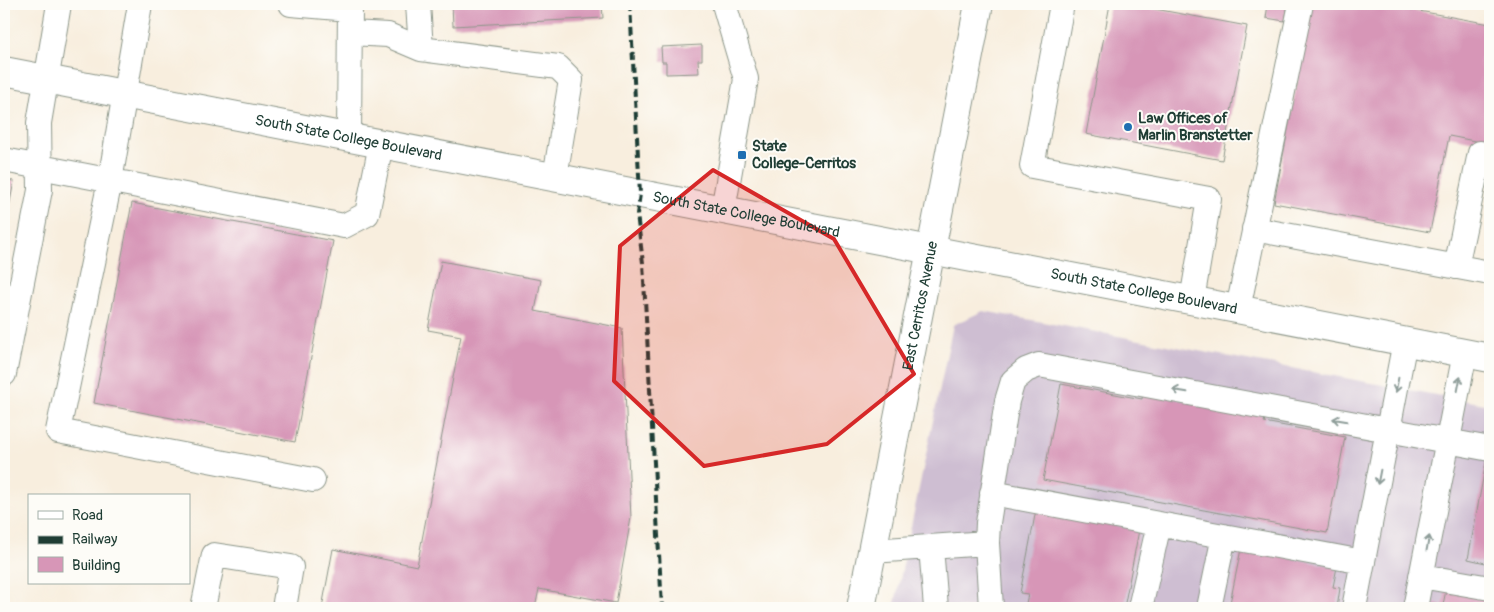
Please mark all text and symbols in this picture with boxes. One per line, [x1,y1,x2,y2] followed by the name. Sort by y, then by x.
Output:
[1138,109,1253,145] place label: Law Offices of Marlin Branstetter
[253,110,444,165] street label: South State College Boulevard
[1122,121,1134,133] marker: Law Offices of Marlin Branstetter
[752,137,856,173] place label: State College-Cerritos
[736,149,748,161] marker: State College-Cerritos
[651,187,841,242] street label: South State College Boulevard
[898,239,942,372] street label: East Cerritos Avenue
[1049,264,1239,319] street label: South State College Boulevard
[1455,376,1465,392] one-way arrow
[1391,377,1401,393] one-way arrow
[1173,385,1189,395] one-way arrow
[1333,415,1349,425] one-way arrow
[1374,468,1383,484] one-way arrow
[28,494,190,584] legend
[72,506,103,525] text: Road
[72,530,118,549] text: Railway
[1424,536,1433,552] one-way arrow
[72,556,120,575] text: Building

